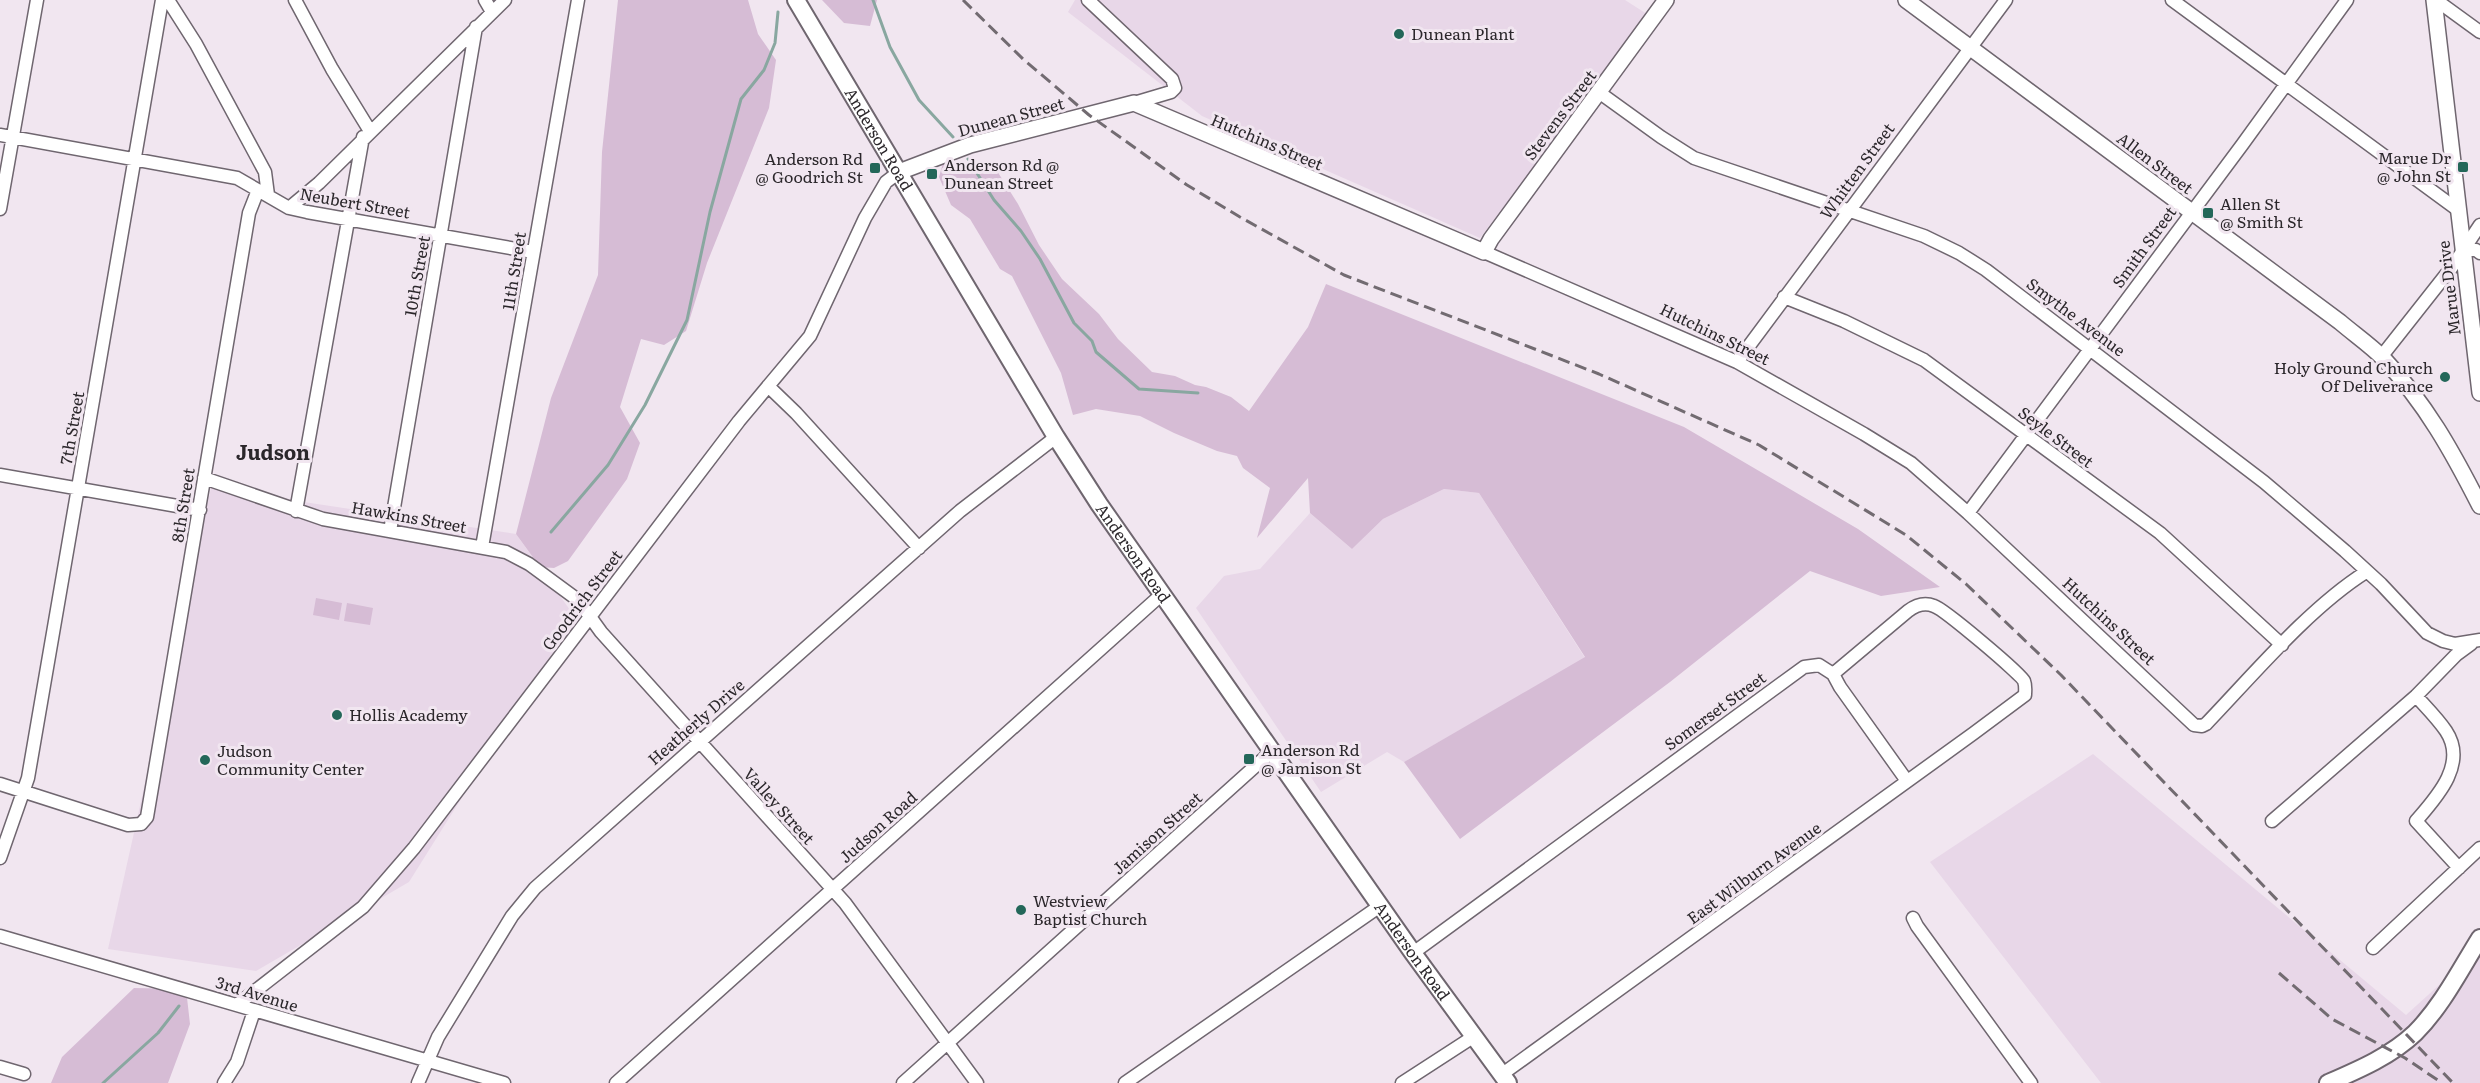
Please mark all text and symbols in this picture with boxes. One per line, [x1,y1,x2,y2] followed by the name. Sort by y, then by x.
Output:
[1411,21,1515,45] place label: Dunean Plant
[1392,27,1406,41] marker: Dunean Plant
[1517,64,1602,165] street label: Stevens Street
[840,83,920,195] street label: Anderson Road
[955,90,1067,142] street label: Dunean Street
[1208,107,1328,176] street label: Hutchins Street
[1813,117,1900,223] street label: Whitten Street
[2112,126,2199,199] street label: Allen Street
[2377,145,2452,187] place label: Marue Dr @ John St
[755,146,864,188] place label: Anderson Rd @ Goodrich St
[944,152,1059,194] place label: Anderson Rd @ Dunean Street
[2456,160,2470,174] marker: Marue Dr @ John St
[868,161,882,175] marker: Anderson Rd @ Goodrich St
[925,167,939,181] marker: Anderson Rd @ Dunean Street
[298,181,413,224] street label: Neubert Street
[2220,191,2303,233] place label: Allen St @ Smith St
[2105,200,2181,292] street label: Smith Street
[2201,206,2215,220] marker: Allen St @ Smith St
[495,229,531,312] street label: 11th Street
[397,233,435,318] street label: 10th Street
[2430,239,2466,337] street label: Marue Drive
[2022,271,2131,361] street label: Smythe Avenue
[1656,296,1775,370] street label: Hutchins Street
[2274,355,2433,397] place label: Holy Ground Church Of Deliverance
[2438,370,2452,384] marker: Holy Ground Church Of Deliverance
[53,389,89,466] street label: 7th Street
[2014,400,2100,473] street label: Seyle Street
[236,436,310,466] district label: Judson
[164,465,200,544] street label: 8th Street
[350,494,469,538] street label: Hawkins Street
[1091,498,1177,607] street label: Anderson Road
[535,544,627,655] street label: Goodrich Street
[2058,571,2162,670] street label: Hutchins Street
[1659,665,1771,755] street label: Somerset Street
[642,672,749,770] street label: Heatherly Drive
[349,702,468,726] place label: Hollis Academy
[330,708,344,722] marker: Hollis Academy
[1261,737,1362,779] place label: Anderson Rd @ Jamison St
[217,738,364,780] place label: Judson Community Center
[1242,752,1256,766] marker: Anderson Rd @ Jamison St
[198,753,212,767] marker: Judson Community Center
[739,762,821,849] street label: Valley Street
[833,785,922,868] street label: Judson Road
[1106,785,1207,879] street label: Jamison Street
[1681,815,1825,929] street label: East Wilburn Avenue
[1033,888,1148,930] place label: Westview Baptist Church
[1369,896,1457,1005] street label: Anderson Road
[1014,903,1028,917] marker: Westview Baptist Church
[213,969,302,1017] street label: 3rd Avenue

